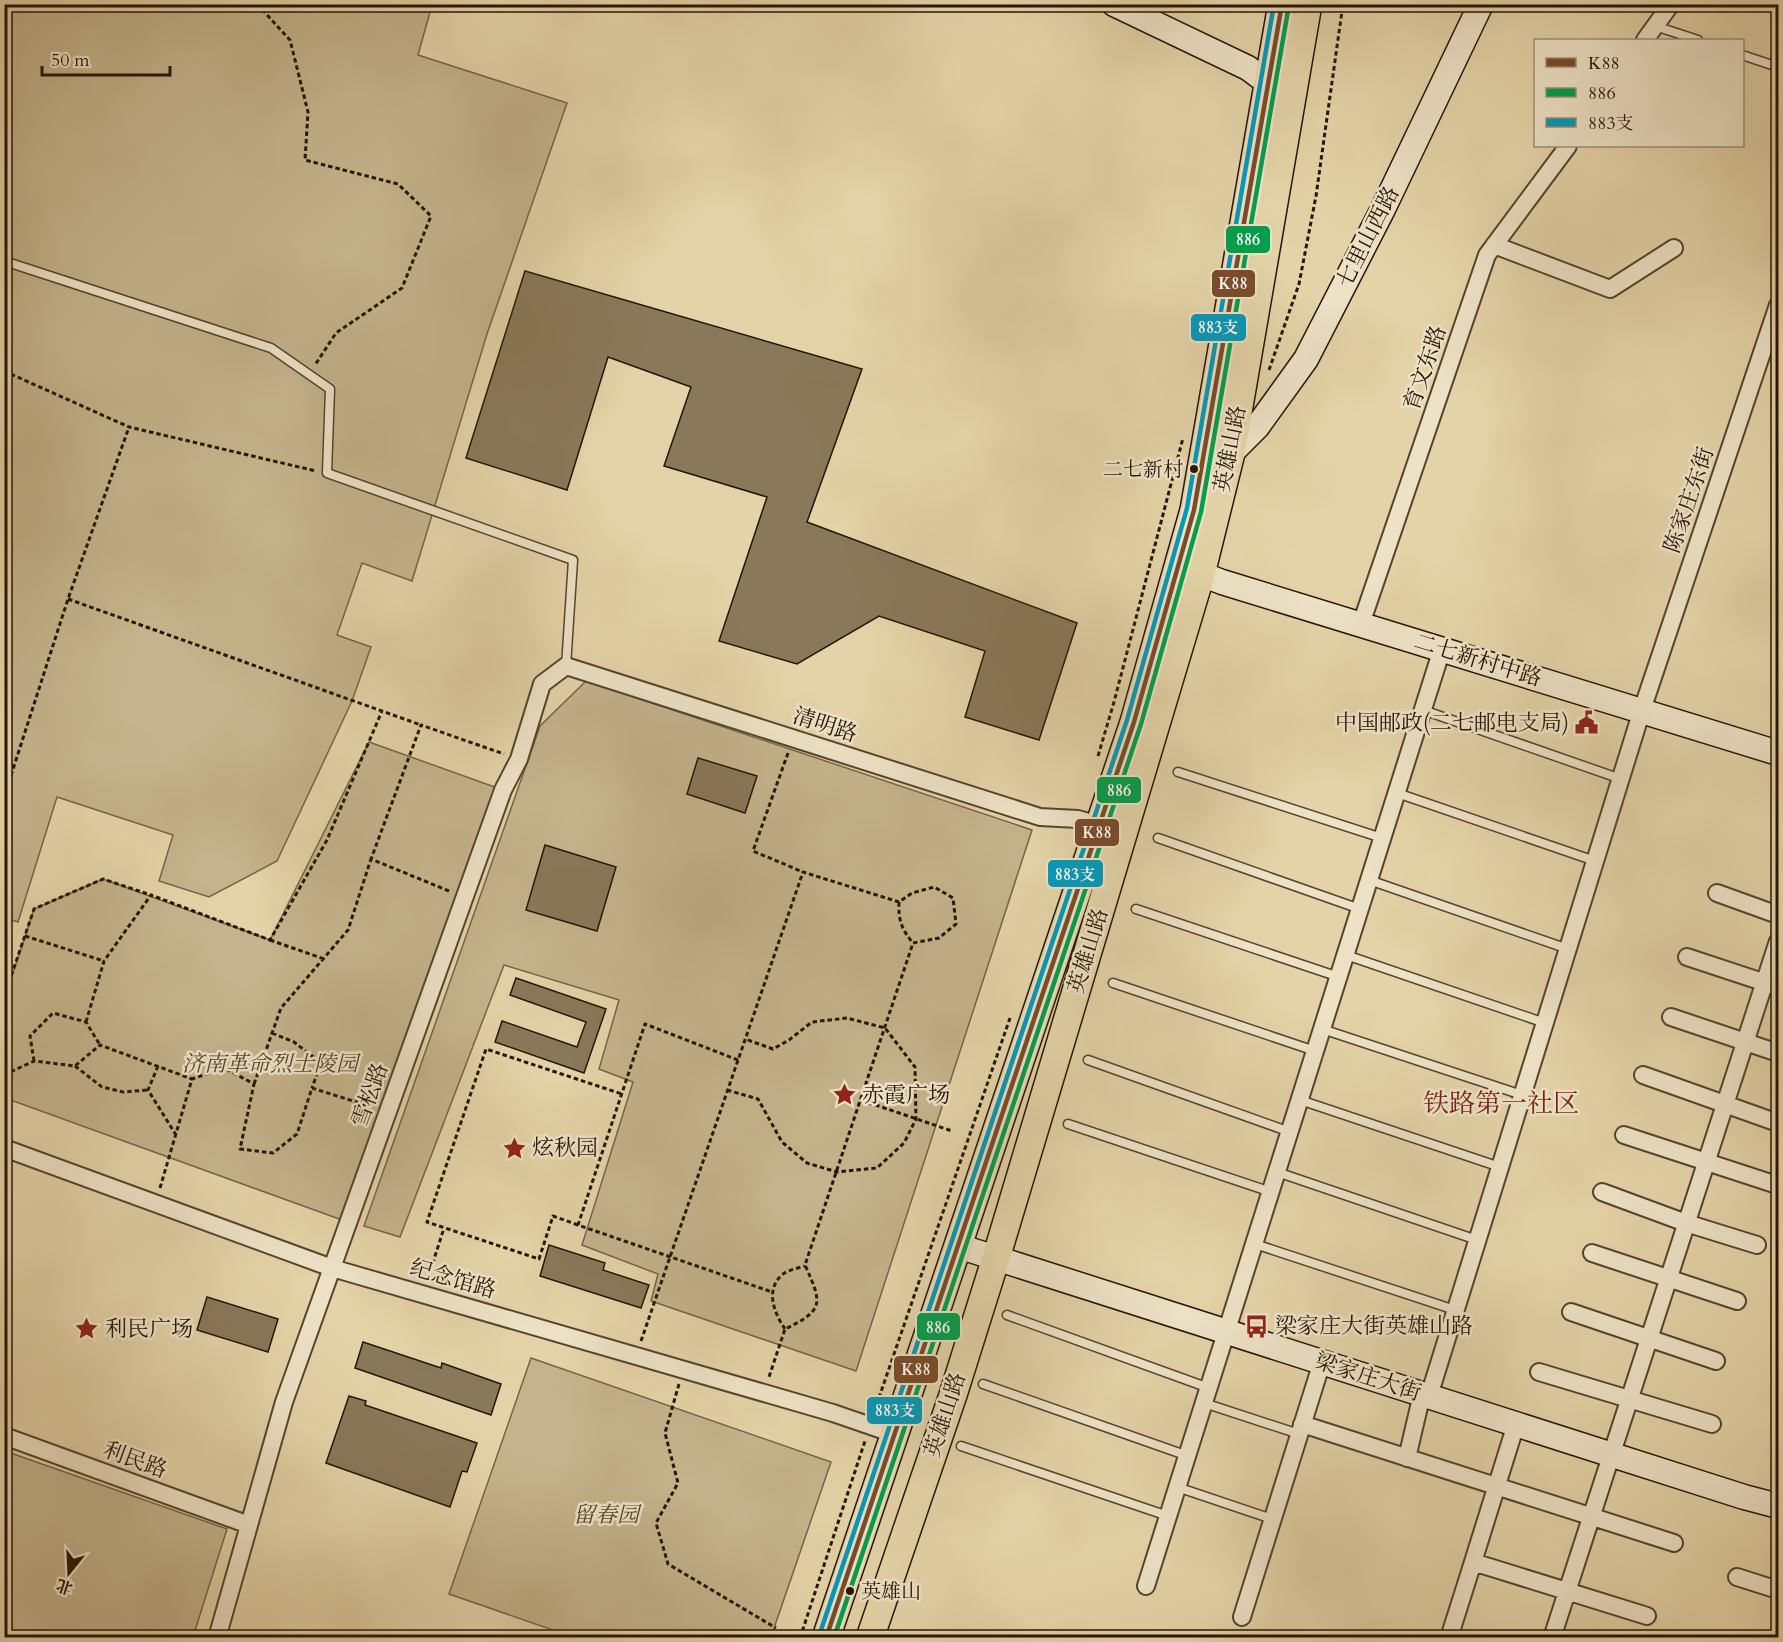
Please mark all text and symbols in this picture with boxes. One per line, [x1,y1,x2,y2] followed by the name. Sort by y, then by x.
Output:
[42,39,170,77] scale bar
[1534,39,1744,147] legend
[51,48,90,73] text: 50 m
[1588,51,1620,76] text: K88
[1588,81,1616,106] text: 886
[1588,111,1634,136] text: 883支
[1330,181,1406,293] street label: 七里山西路
[1225,225,1271,254] line badge: 886
[1236,229,1260,251] text: 886
[1211,269,1256,298] line badge: K88
[1218,273,1248,295] text: K88
[1190,313,1247,342] line badge: 883支
[1198,317,1238,339] text: 883支
[1396,322,1454,414] street label: 育文东路
[1207,403,1253,495] street label: 英雄山路
[1657,443,1721,557] street label: 陈家庄东街
[1103,456,1183,483] place label: 二七新村
[1188,463,1200,475] marker: 二七新村
[1410,626,1546,694] street label: 二七新村中路
[789,701,861,749] street label: 清明路
[1335,708,1569,738] place label: 中国邮政(二七邮电支局)
[1574,710,1600,736] public building icon: 中国邮政(二七邮电支局)
[1096,776,1142,804] line badge: 886
[1107,780,1131,802] text: 886
[1074,818,1120,847] line badge: K88
[1082,822,1112,844] text: K88
[1047,859,1104,888] line badge: 883支
[1055,864,1095,886] text: 883支
[1061,905,1115,997] street label: 英雄山路
[182,1049,361,1079] park label: 济南革命烈士陵园
[345,1059,395,1131] street label: 雪松路
[862,1080,950,1110] place label: 赤霞广场
[831,1082,857,1108] place icon: 赤霞广场
[1423,1086,1579,1121] district label: 铁路第一社区
[532,1133,598,1163] place label: 炫秋园
[501,1135,527,1161] place icon: 炫秋园
[407,1252,499,1306] street label: 纪念馆路
[1275,1311,1473,1341] place label: 梁家庄大街英雄山路
[916,1312,961,1341] line badge: 886
[1244,1313,1270,1339] bus stop icon: 梁家庄大街英雄山路
[105,1314,193,1344] place label: 利民广场
[74,1316,100,1342] place icon: 利民广场
[926,1317,950,1339] text: 886
[1311,1346,1425,1408] street label: 梁家庄大街
[893,1355,939,1384] line badge: K88
[901,1359,931,1381] text: K88
[917,1369,973,1461] street label: 英雄山路
[866,1396,923,1425] line badge: 883支
[875,1400,915,1422] text: 883支
[99,1435,171,1485] street label: 利民路
[573,1500,642,1530] park label: 留春园
[39,1543,99,1603] north arrow
[54,1573,76,1599] text: 北
[861,1578,921,1605] place label: 英雄山
[844,1585,856,1597] marker: 英雄山

